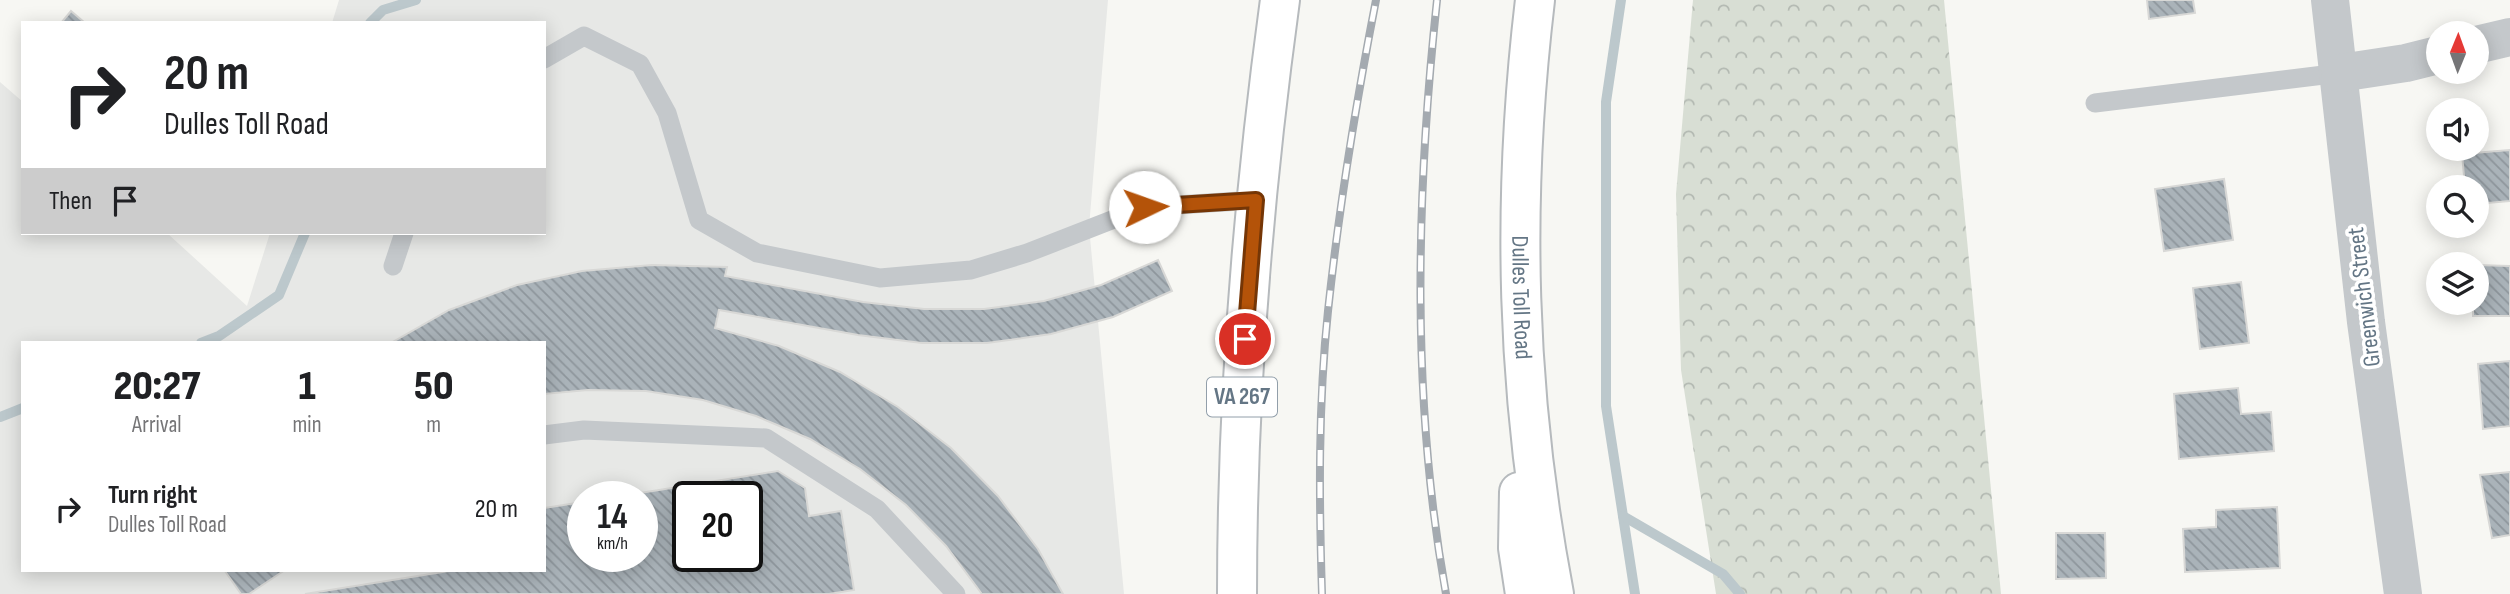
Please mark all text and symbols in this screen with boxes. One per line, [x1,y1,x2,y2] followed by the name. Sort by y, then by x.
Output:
[2426,21,2488,84] north arrow
[2426,21,2489,315] map controls
[164,45,249,104] text: 20 m
[49,49,140,140] icon: right
[2426,98,2489,161] button: sound
[164,105,329,144] text: Dulles Toll Road
[1108,170,1182,244] position arrow
[2426,175,2489,238] button: search
[106,182,144,220] icon: arrive
[49,186,92,217] text: Then
[2341,226,2387,368] street label: Greenwich Street
[1506,236,1539,360] street label: Dulles Toll Road
[2426,252,2489,315] button: layers
[1215,309,1275,369] pin
[1226,320,1264,358] icon: arrive
[113,361,200,412] text: 20:27
[298,361,316,412] text: 1
[414,361,454,412] text: 50
[1207,378,1277,416] road number: VA 267
[132,411,182,439] text: Arrival
[293,411,321,439] text: min
[426,411,441,439] text: m
[108,480,197,511] text: Turn right
[672,481,763,572] speed limit sign: 20
[49,490,87,528] icon: right
[475,494,518,525] text: 20 m
[597,496,628,539] text: 14
[108,511,227,539] text: Dulles Toll Road
[597,533,628,554] text: km/h

